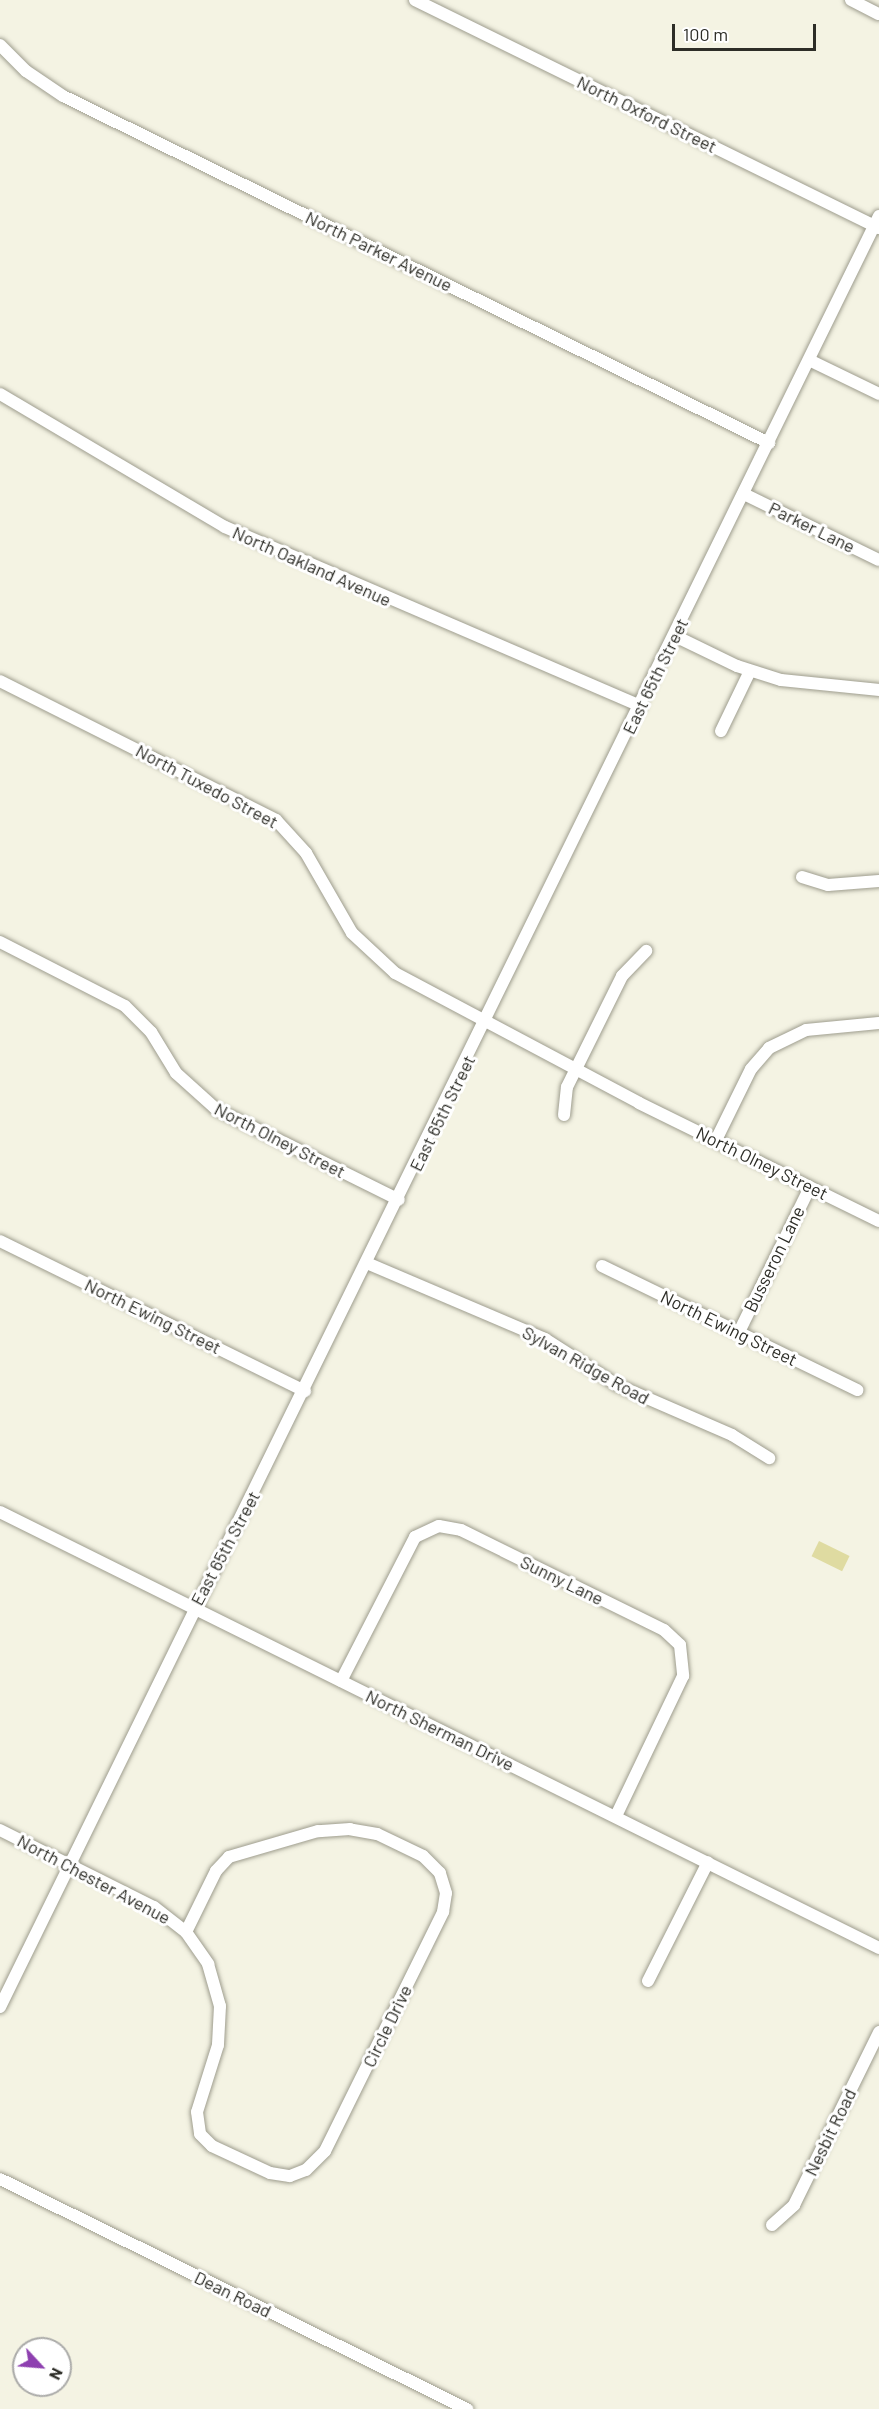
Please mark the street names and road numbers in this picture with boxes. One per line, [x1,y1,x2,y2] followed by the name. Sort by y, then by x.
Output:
[574,71,720,157] street label: North Oxford Street
[302,206,456,296] street label: North Parker Avenue
[765,497,859,557] street label: Parker Lane
[229,521,395,611] street label: North Oakland Avenue
[618,614,692,738] street label: East 65th Street
[132,739,282,833] street label: North Tuxedo Street
[405,1051,479,1175] street label: East 65th Street
[211,1098,349,1182] street label: North Olney Street
[693,1122,831,1204] street label: North Olney Street
[739,1202,809,1316] street label: Busseron Lane
[81,1274,225,1358] street label: North Ewing Street
[657,1286,801,1370] street label: North Ewing Street
[519,1321,653,1409] street label: Sylvan Ridge Road
[186,1487,264,1609] street label: East 65th Street
[517,1551,607,1609] street label: Sunny Lane
[362,1685,518,1775] street label: North Sherman Drive
[14,1829,174,1929] street label: North Chester Avenue
[358,1981,416,2071] street label: Circle Drive
[800,2085,860,2179] street label: Nesbit Road
[191,2266,275,2322] street label: Dean Road

